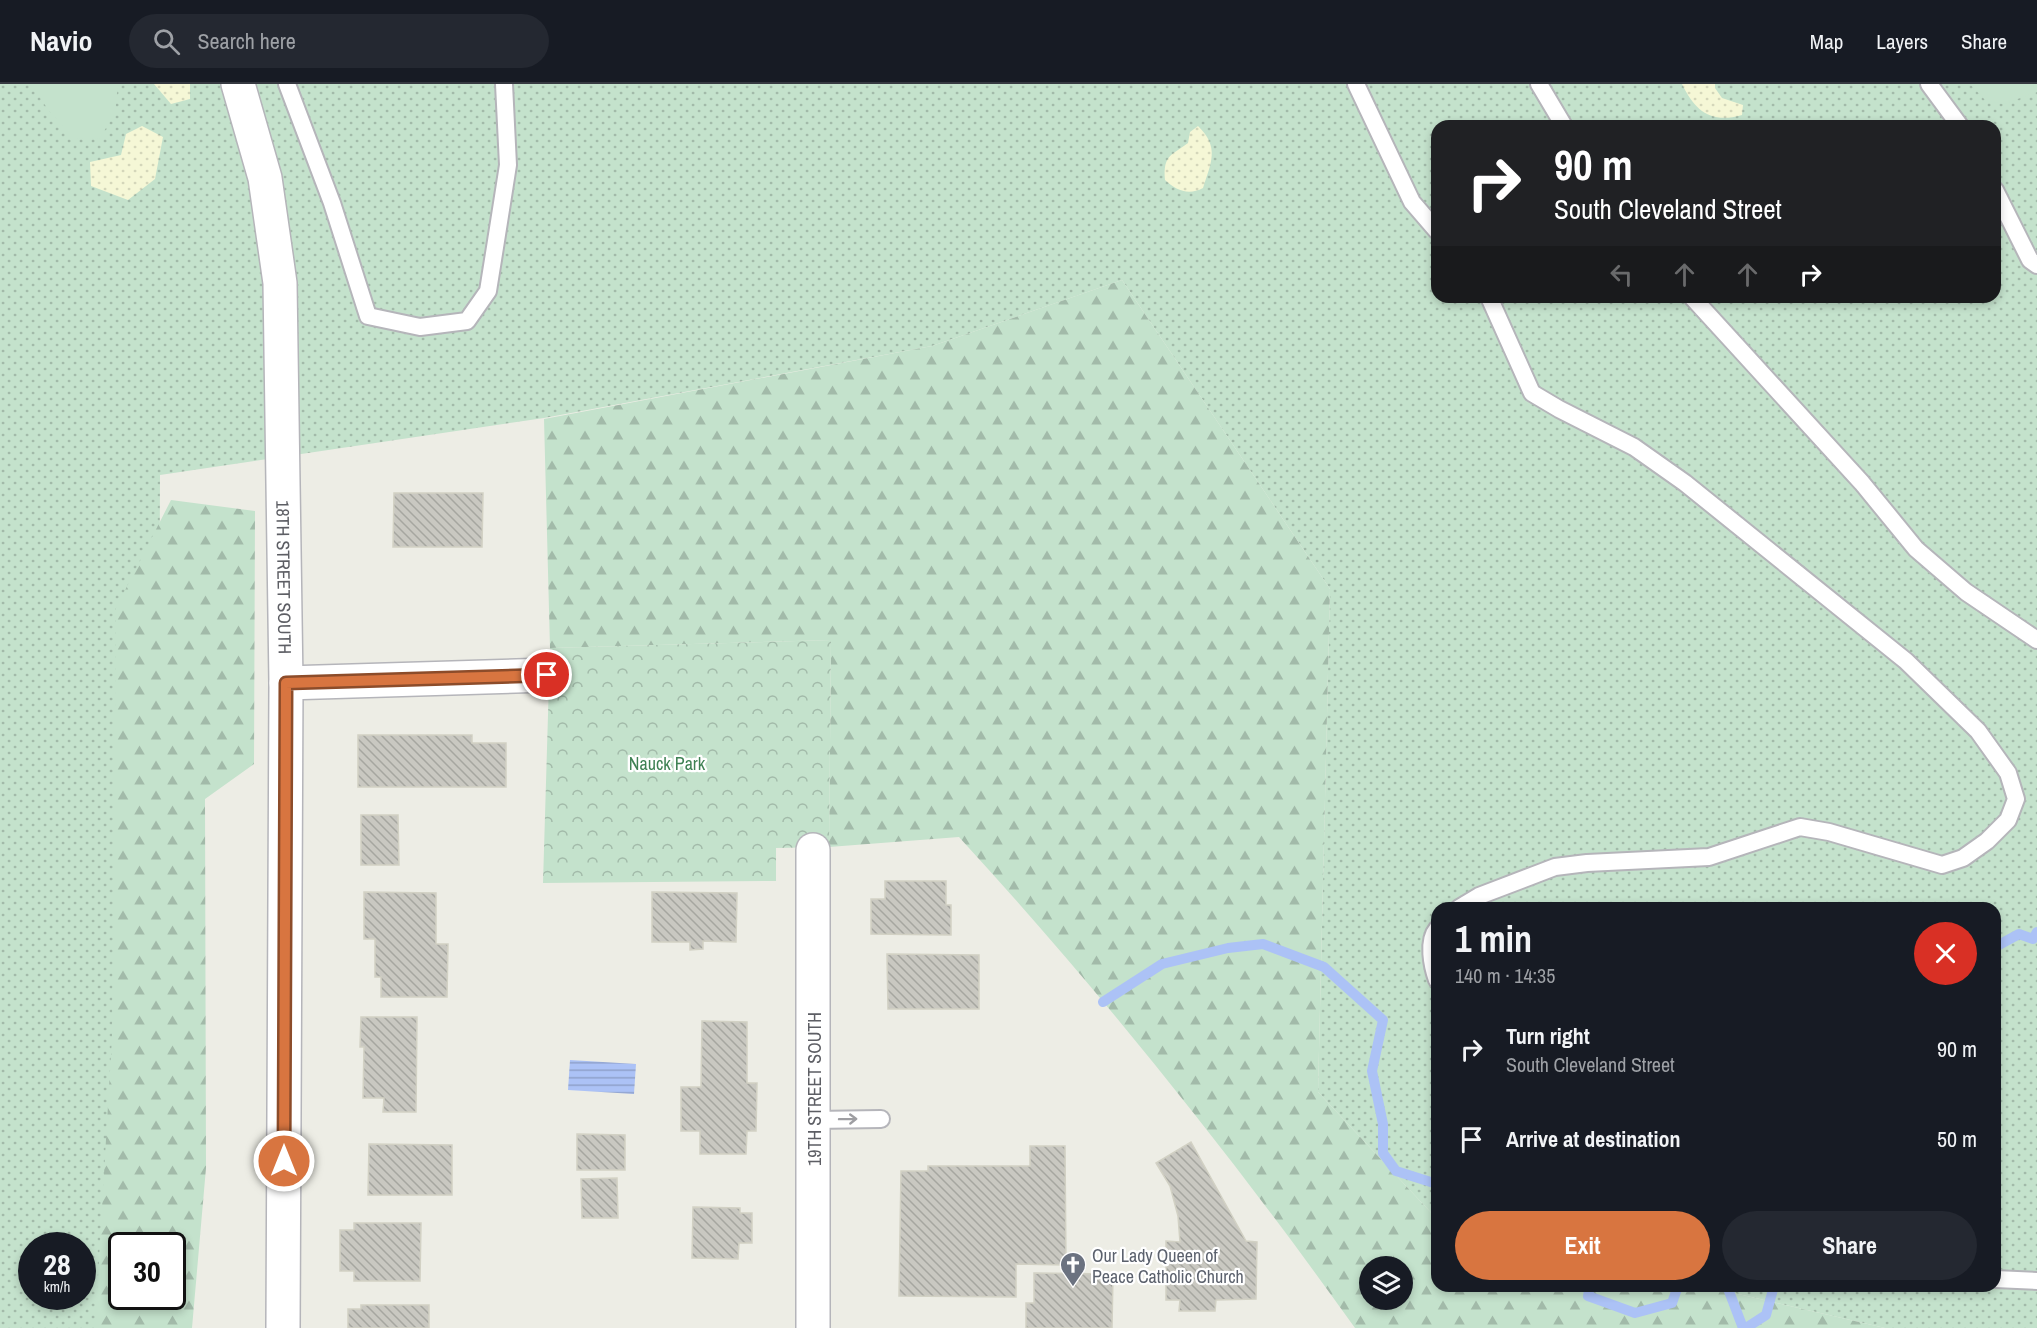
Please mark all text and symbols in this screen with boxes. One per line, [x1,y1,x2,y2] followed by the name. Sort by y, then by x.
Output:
[129,14,549,68] search box
[30,22,93,60] text: Navio
[150,25,183,58] icon: search
[198,26,296,56] text: Search here
[1810,27,1843,56] text: Map
[1876,27,1928,56] text: Layers
[1961,27,2007,56] text: Share
[1554,137,1633,193] text: 90 m
[1455,144,1533,222] icon: right
[1554,191,1782,227] text: South Cleveland Street
[1605,258,1638,291] icon: left
[1668,258,1701,291] icon: ahead
[1731,258,1764,291] icon: ahead
[1794,258,1827,291] icon: right
[271,500,298,654] street label: 18TH STREET SOUTH
[521,649,572,700] pin
[530,658,563,691] icon: arrive
[629,751,706,776] park label: Nauck Park
[1455,915,1532,963] text: 1 min
[1914,922,1977,985] button: close
[1455,962,1555,989] text: 140 m · 14:35
[802,1012,827,1166] street label: 19TH STREET SOUTH
[1506,1021,1590,1051] text: Turn right
[1455,1033,1488,1066] icon: right
[1937,1034,1977,1064] text: 90 m
[1506,1051,1675,1078] text: South Cleveland Street
[837,1114,857,1125] one-way arrow
[1455,1123,1488,1156] icon: arrive
[1506,1124,1680,1154] text: Arrive at destination
[1937,1124,1977,1154] text: 50 m
[252,1129,316,1193] position arrow
[1455,1211,1710,1280] button: Exit
[1722,1211,1977,1280] button: Share
[108,1232,186,1310] speed limit sign: 30
[1092,1243,1244,1289] place label: Our Lady Queen of Peace Catholic Church
[43,1244,71,1284] text: 28
[1058,1250,1088,1288] church icon: Our Lady Queen of Peace Catholic Church
[1359,1256,1413,1310] map controls
[1359,1256,1413,1310] button: layers
[44,1276,70,1297] text: km/h

